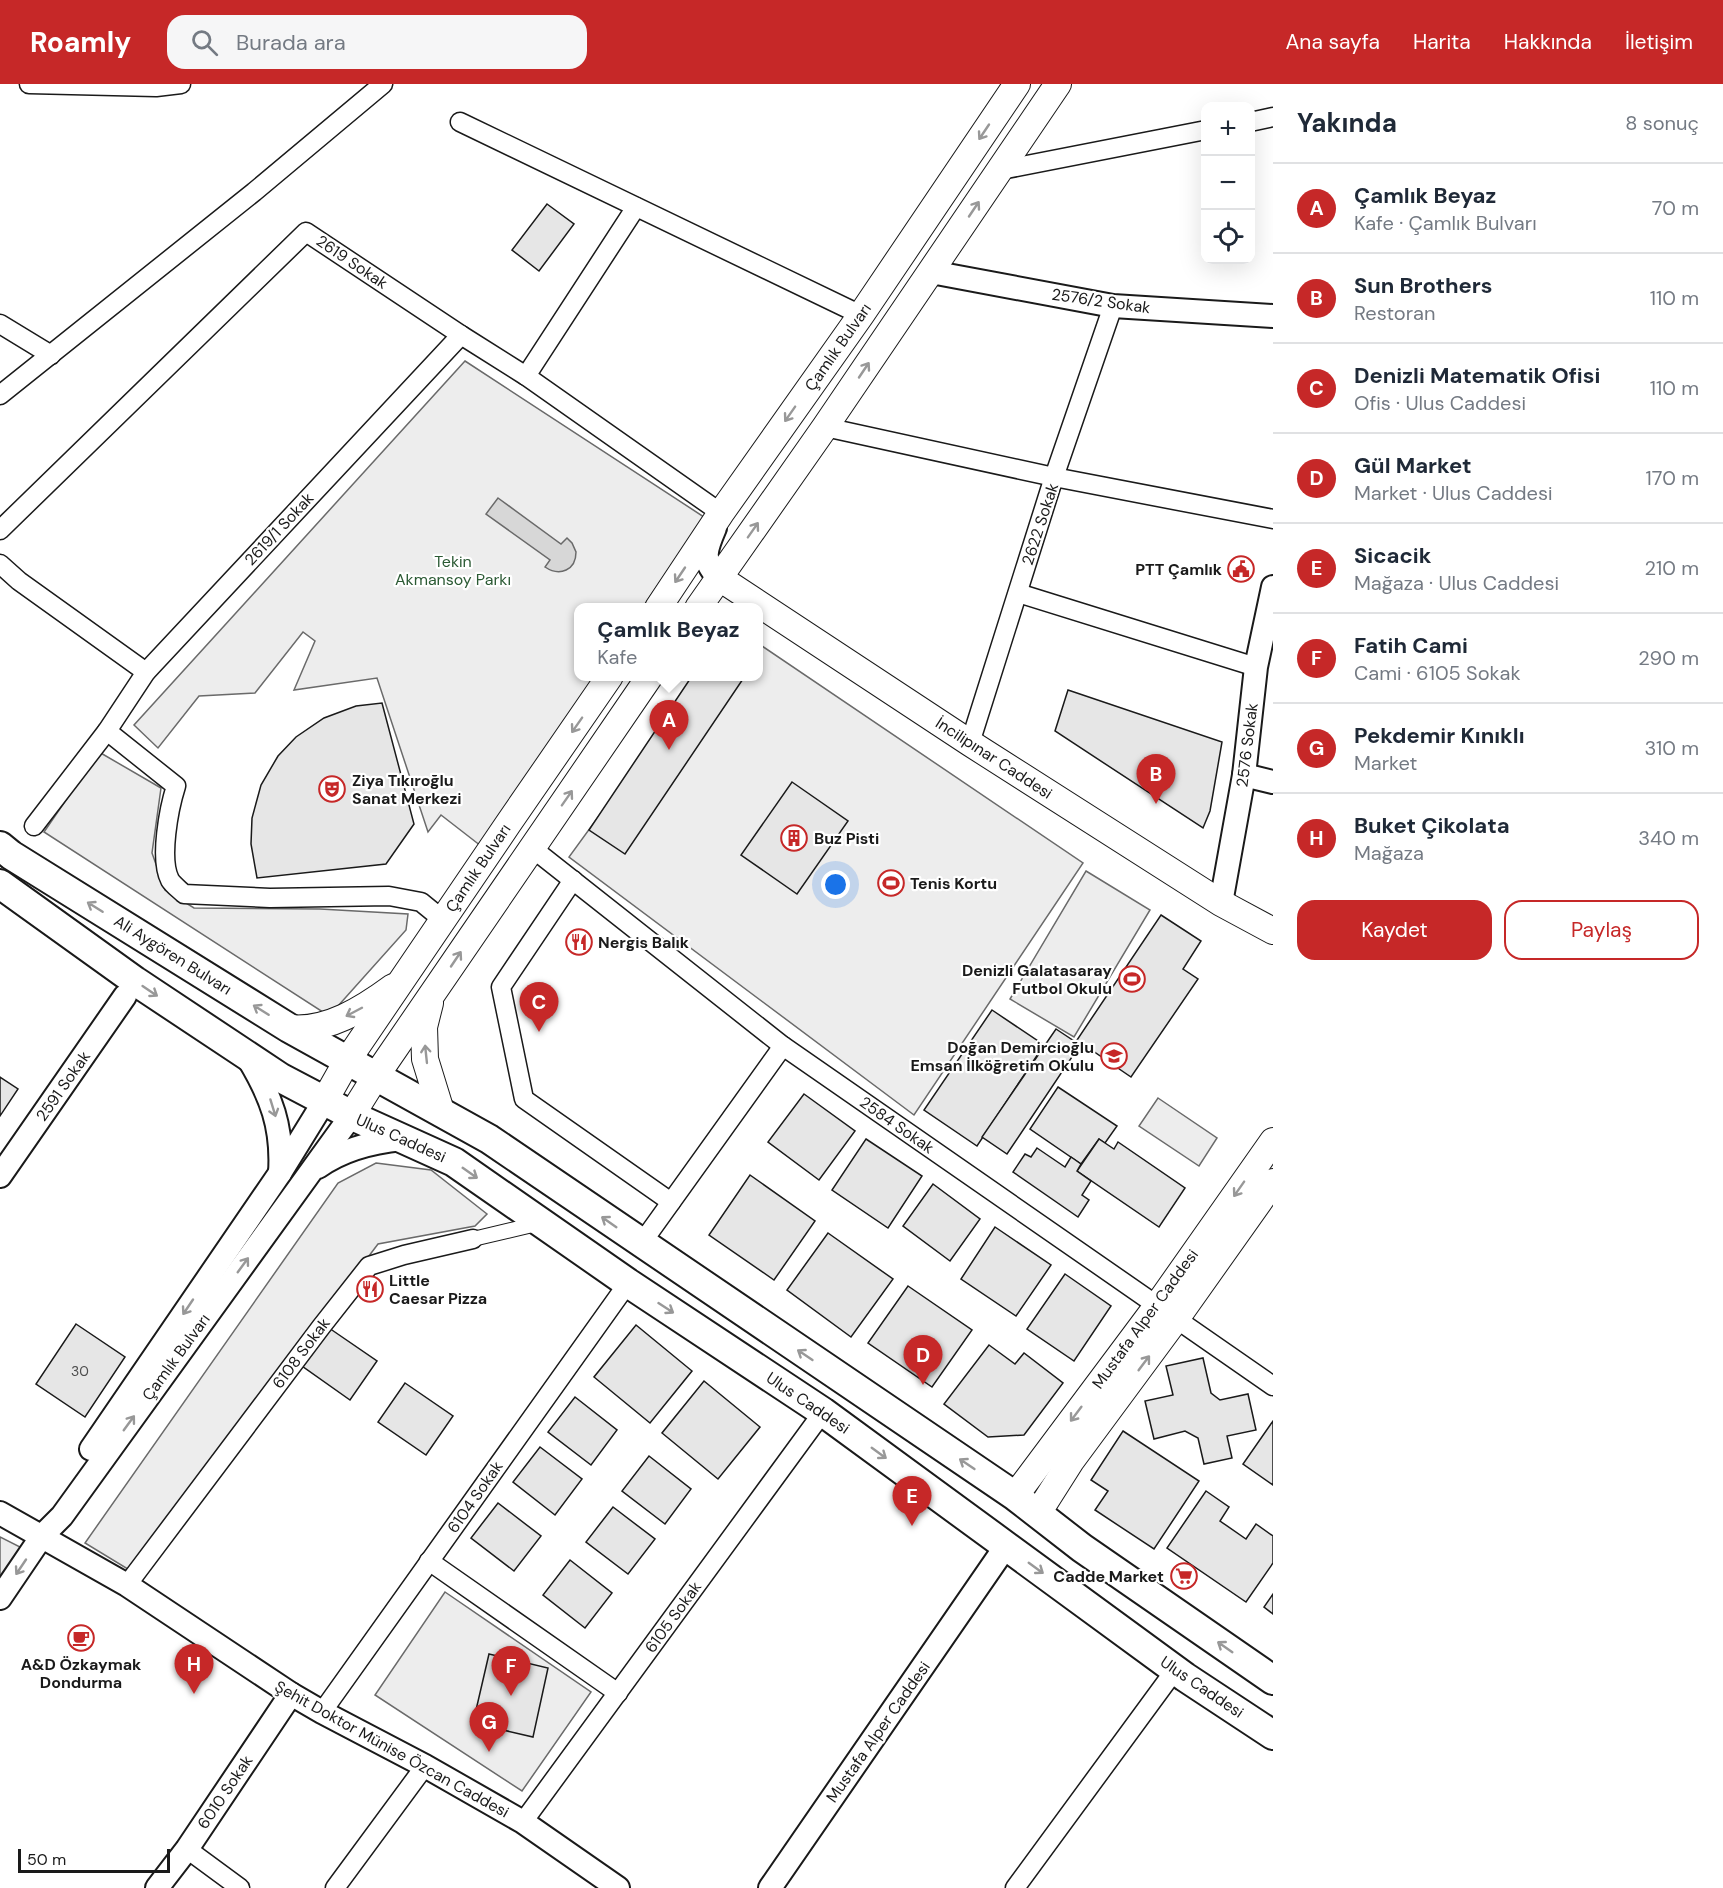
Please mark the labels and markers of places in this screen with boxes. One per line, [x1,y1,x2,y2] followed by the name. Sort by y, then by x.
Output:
[1226,554,1256,584] public building icon: PTT Çamlık
[1135,559,1223,580] place label: PTT Çamlık
[650,700,688,750] pin: A
[1136,754,1176,804] pin: B
[352,770,462,809] place label: Ziya Tıkıroğlu Sanat Merkezi
[317,774,347,804] theatre icon: Ziya Tıkıroğlu Sanat Merkezi
[779,823,809,853] building icon: Buz Pisti
[814,828,879,849] place label: Buz Pisti
[876,868,906,898] sports icon: Tenis Kortu
[910,873,997,894] place label: Tenis Kortu
[564,927,594,957] restaurant icon: Nergis Balık
[598,932,690,953] place label: Nergis Balık
[962,960,1112,999] place label: Denizli Galatasaray Futbol Okulu
[1117,964,1147,994] sports icon: Denizli Galatasaray Futbol Okulu
[520,982,558,1032] pin: C
[910,1037,1094,1076] place label: Doğan Demircioğlu Emsan İlköğretim Okulu
[1099,1041,1129,1071] school or university icon: Doğan Demircioğlu Emsan İlköğretim Okulu
[389,1270,487,1309] place label: Little Caesar Pizza
[355,1274,385,1304] restaurant icon: Little Caesar Pizza
[904,1336,942,1385] pin: D
[892,1476,932,1526] pin: E
[1169,1561,1199,1591] supermarket icon: Cadde Market
[1053,1566,1164,1587] place label: Cadde Market
[66,1623,96,1653] cafe icon: A&D Özkaymak Dondurma
[174,1644,214,1694] pin: H
[492,1646,530,1696] pin: F
[21,1654,142,1693] place label: A&D Özkaymak Dondurma
[470,1702,508,1752] pin: G

